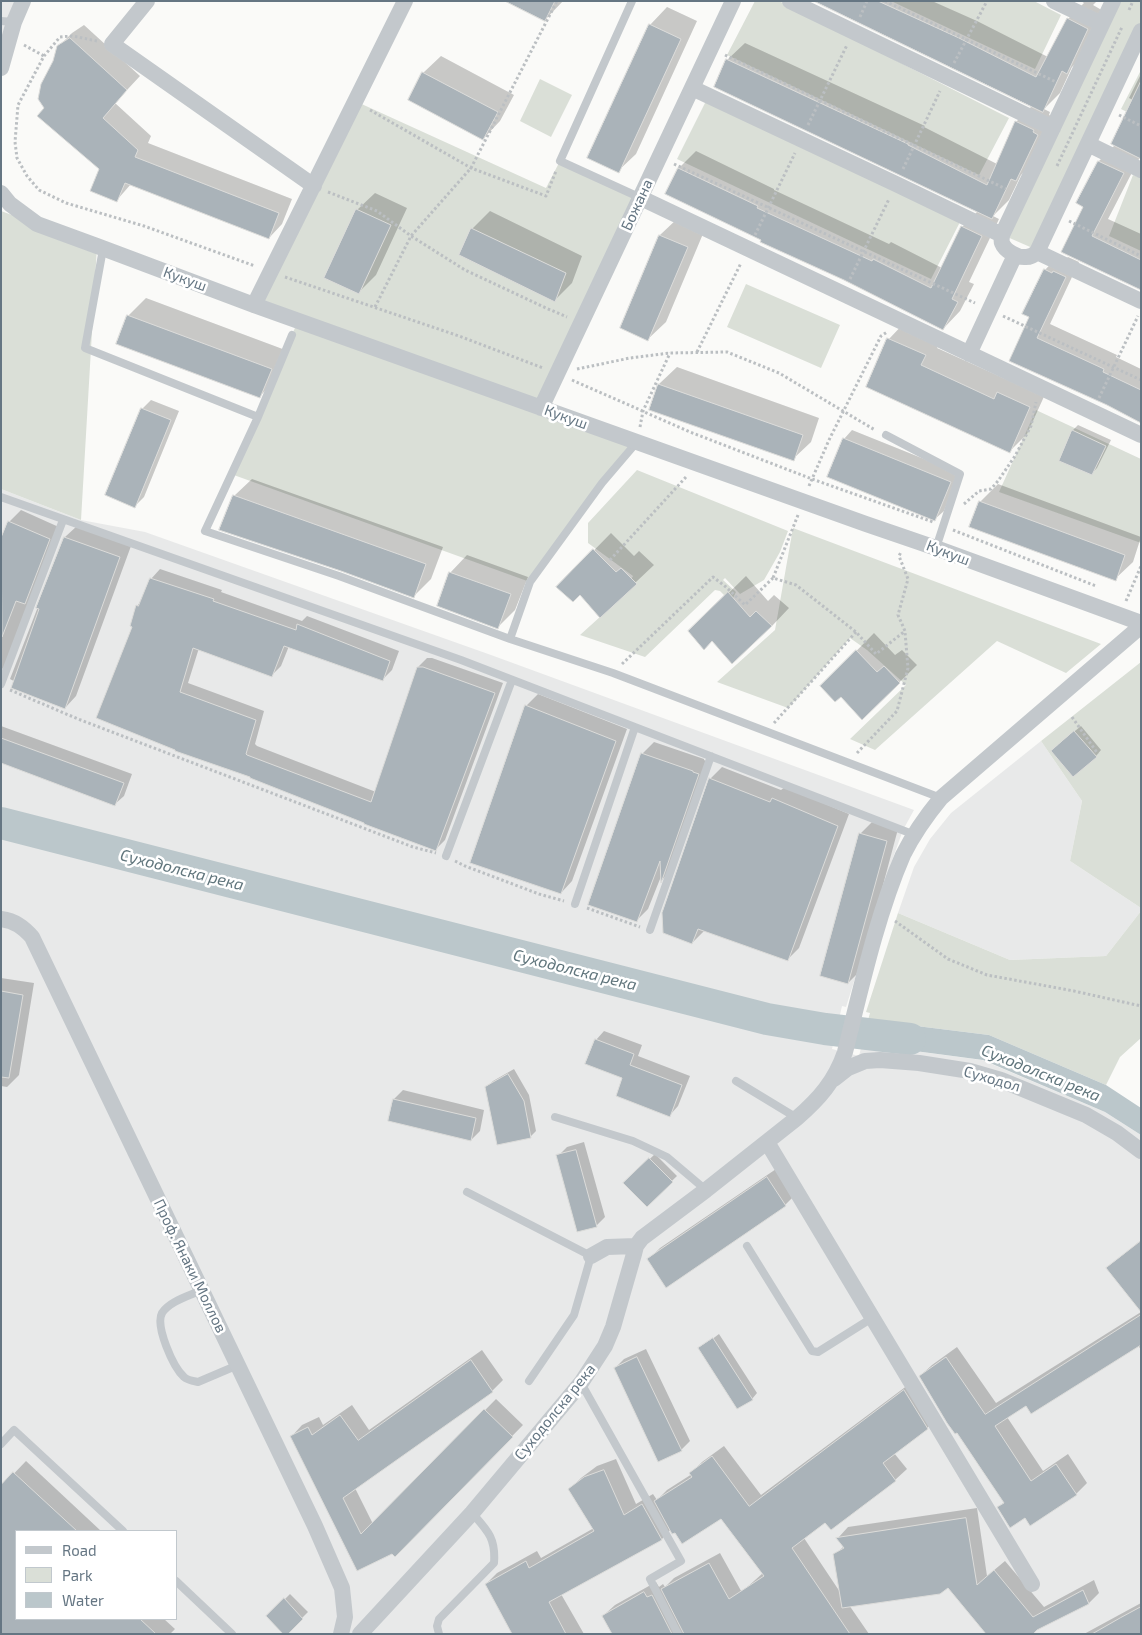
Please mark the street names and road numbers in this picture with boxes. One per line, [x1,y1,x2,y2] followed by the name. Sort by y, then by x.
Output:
[617,176,657,234] street label: Божана
[161,263,209,295] street label: Кукуш
[542,401,590,433] street label: Кукуш
[924,537,972,569] street label: Кукуш
[962,1062,1022,1096] street label: Суходол
[150,1196,230,1336] street label: Проф. Янаки Моллов
[511,1360,599,1464] street label: Суходолска река

